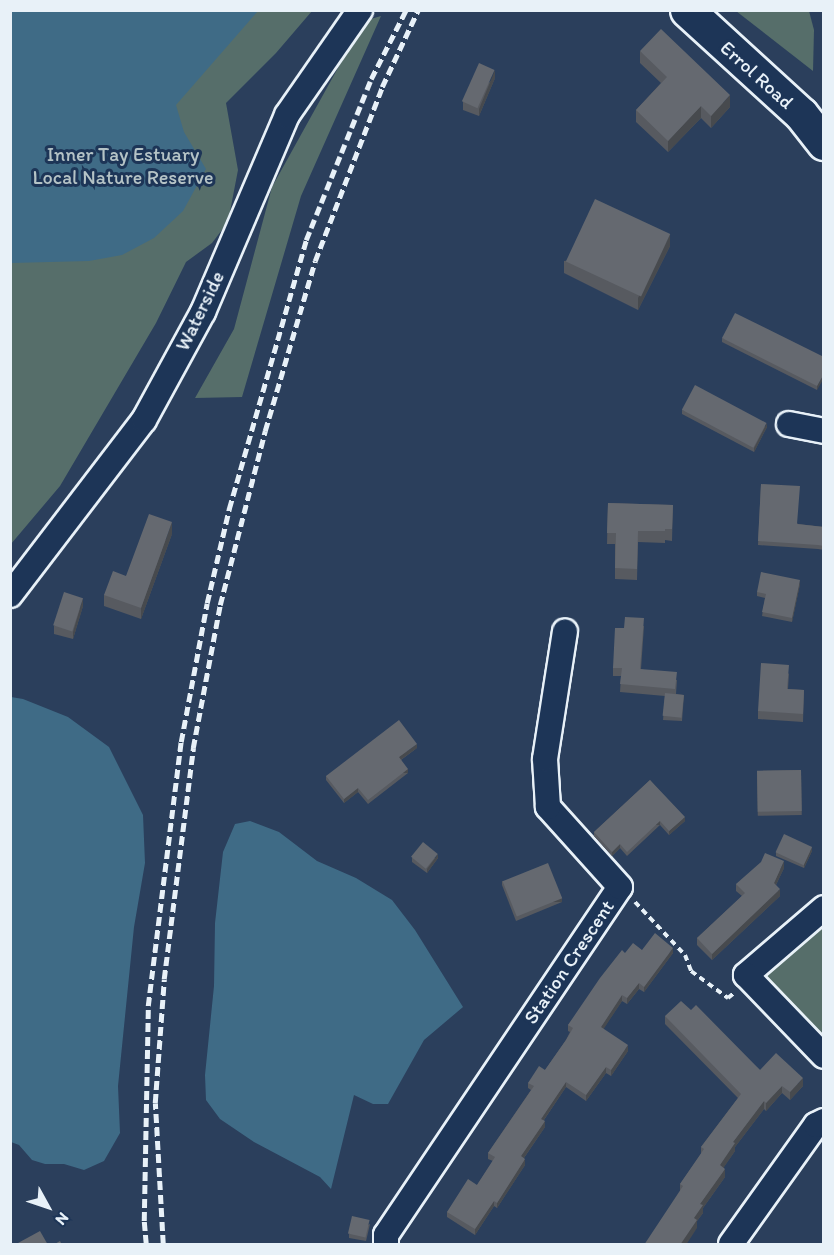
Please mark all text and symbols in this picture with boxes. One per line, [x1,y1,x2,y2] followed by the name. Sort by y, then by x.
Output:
[716,36,798,114] street label: Errol Road
[33,143,213,190] park label: Inner Tay Estuary Local Nature Reserve
[170,267,230,355] street label: Waterside
[519,895,619,1029] street label: Station Crescent
[18,1177,78,1237] north arrow
[51,1209,73,1229] text: N

